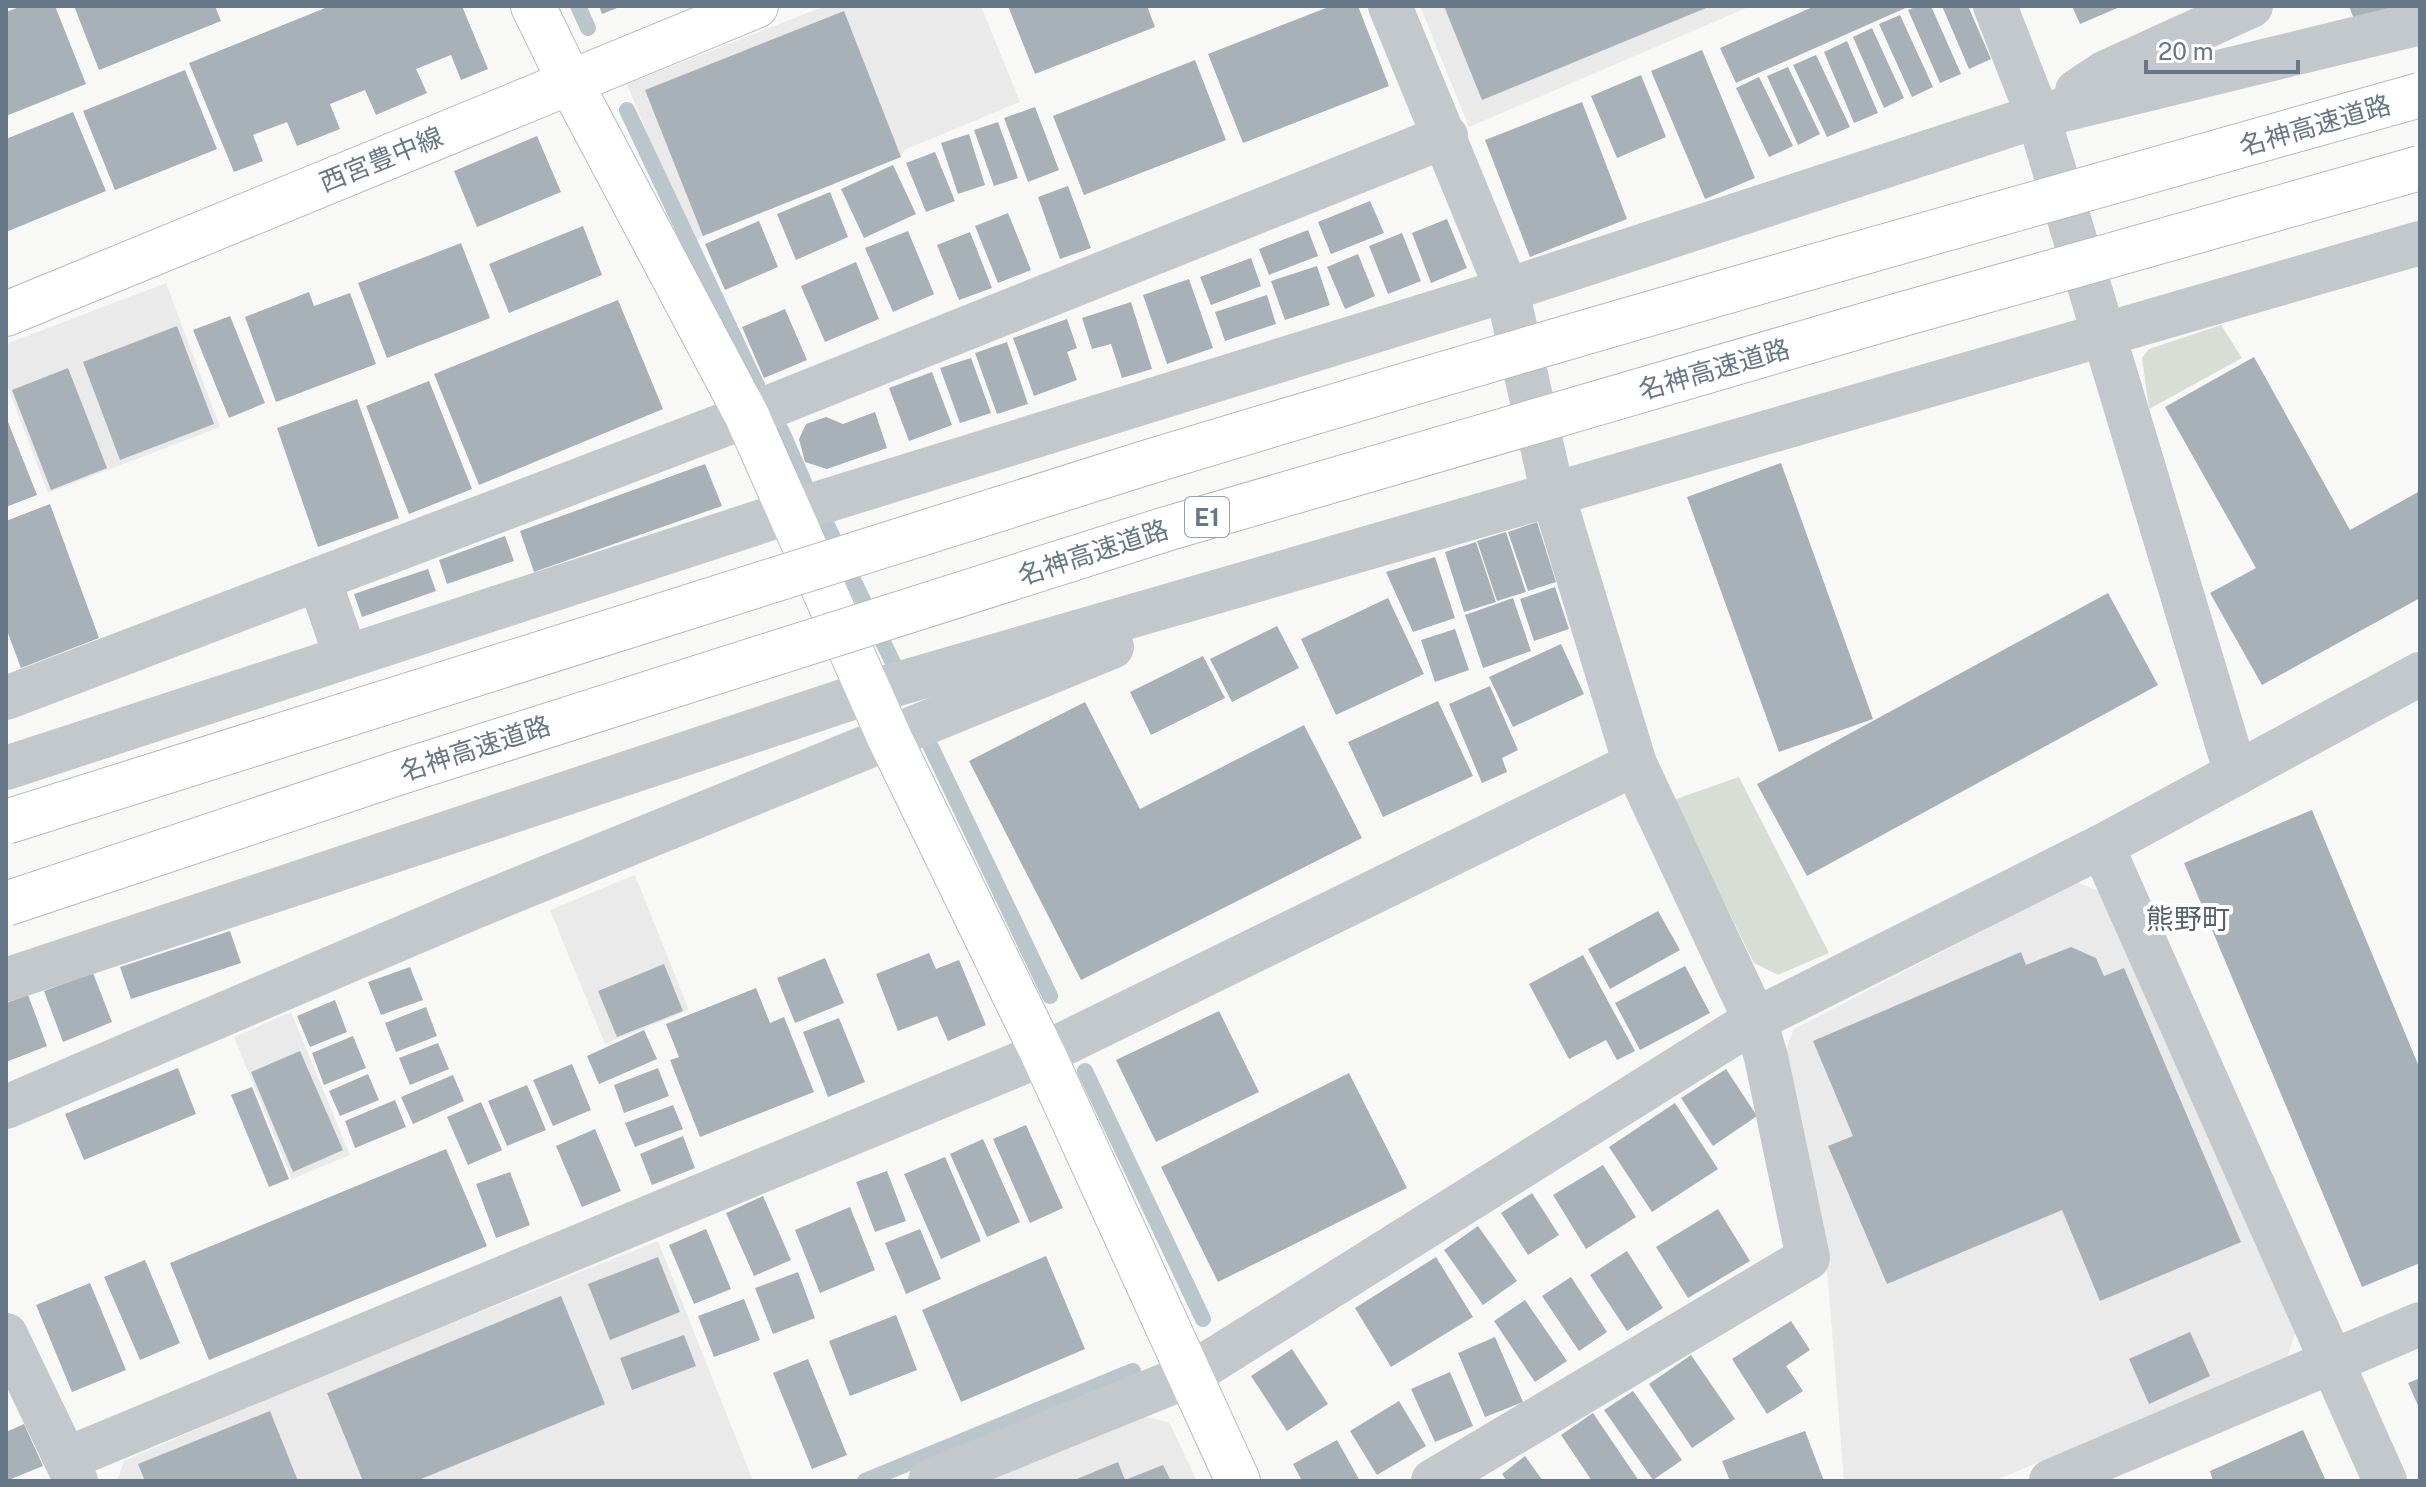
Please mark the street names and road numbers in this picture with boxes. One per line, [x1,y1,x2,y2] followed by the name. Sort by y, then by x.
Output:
[2236,89,2394,161] street label: 名神高速道路
[315,120,447,198] street label: 西宮豊中線
[1635,333,1793,405] street label: 名神高速道路
[1185,497,1229,537] road number: E1
[1014,513,1172,591] street label: 名神高速道路
[396,709,554,787] street label: 名神高速道路

